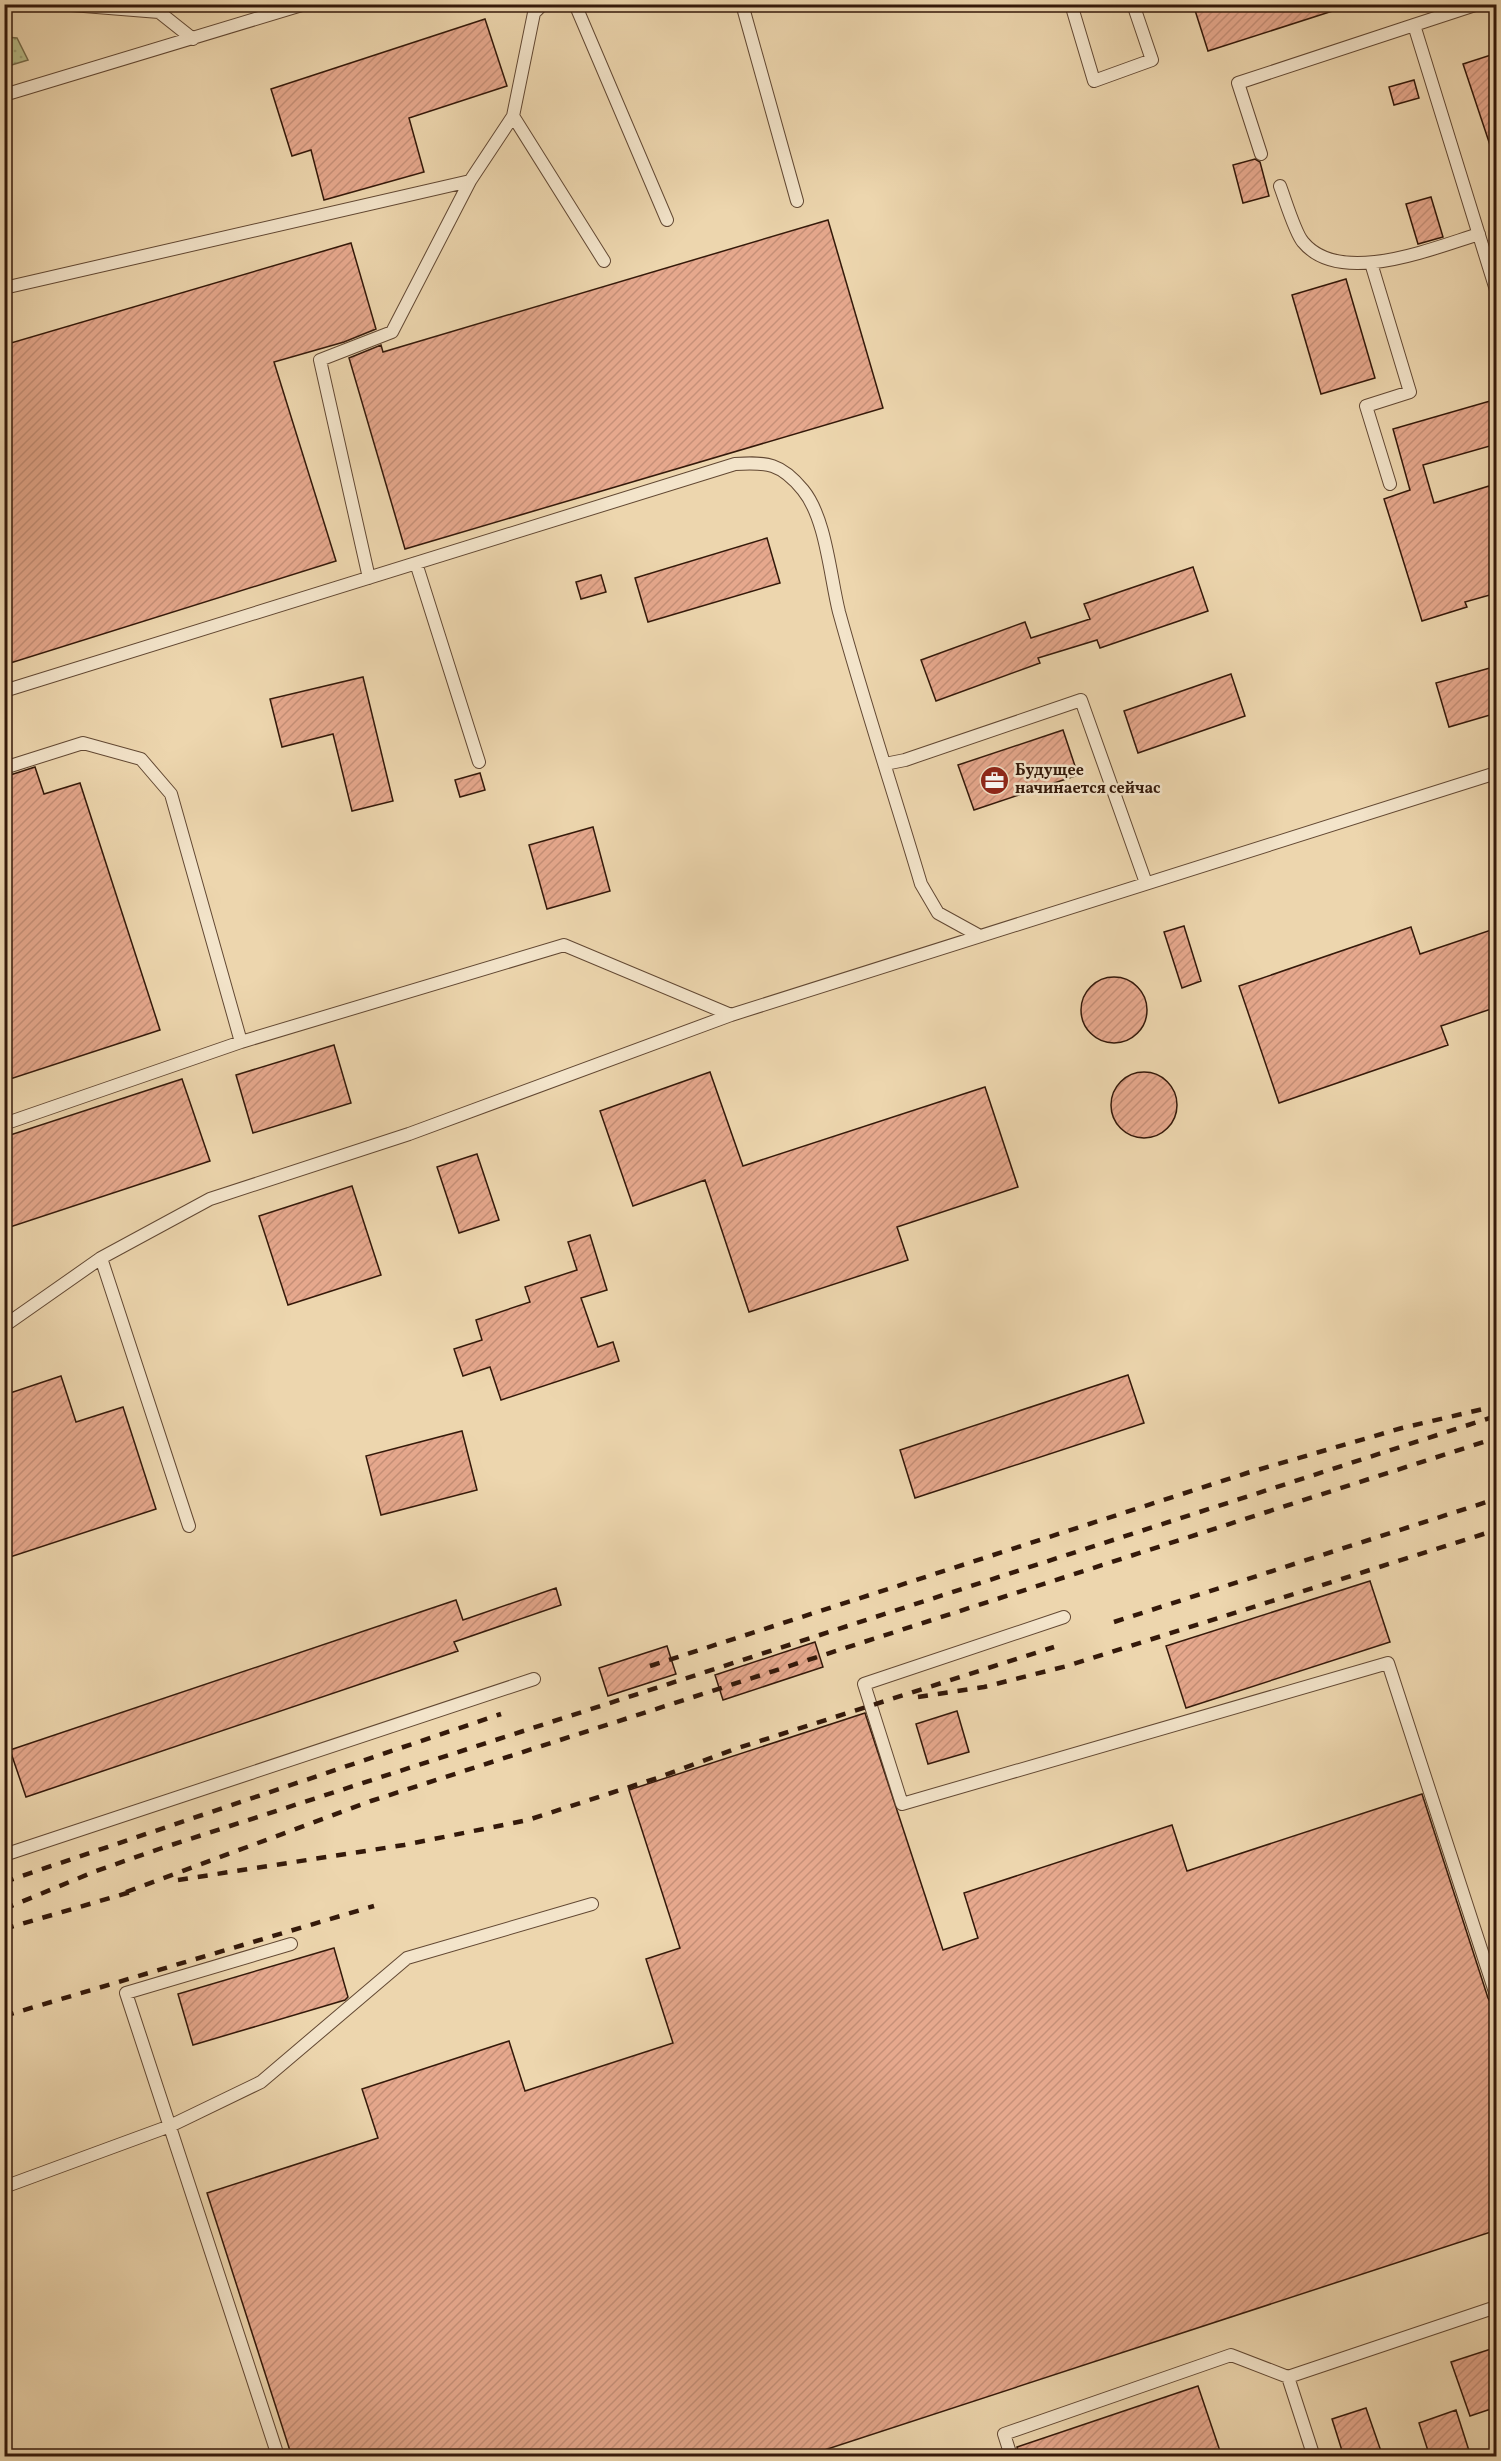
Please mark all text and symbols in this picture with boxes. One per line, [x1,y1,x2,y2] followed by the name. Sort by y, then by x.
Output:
[1015,760,1161,800] place label: Будущее начинается сейчас
[978,764,1010,796] office icon: Будущее начинается сейчас

